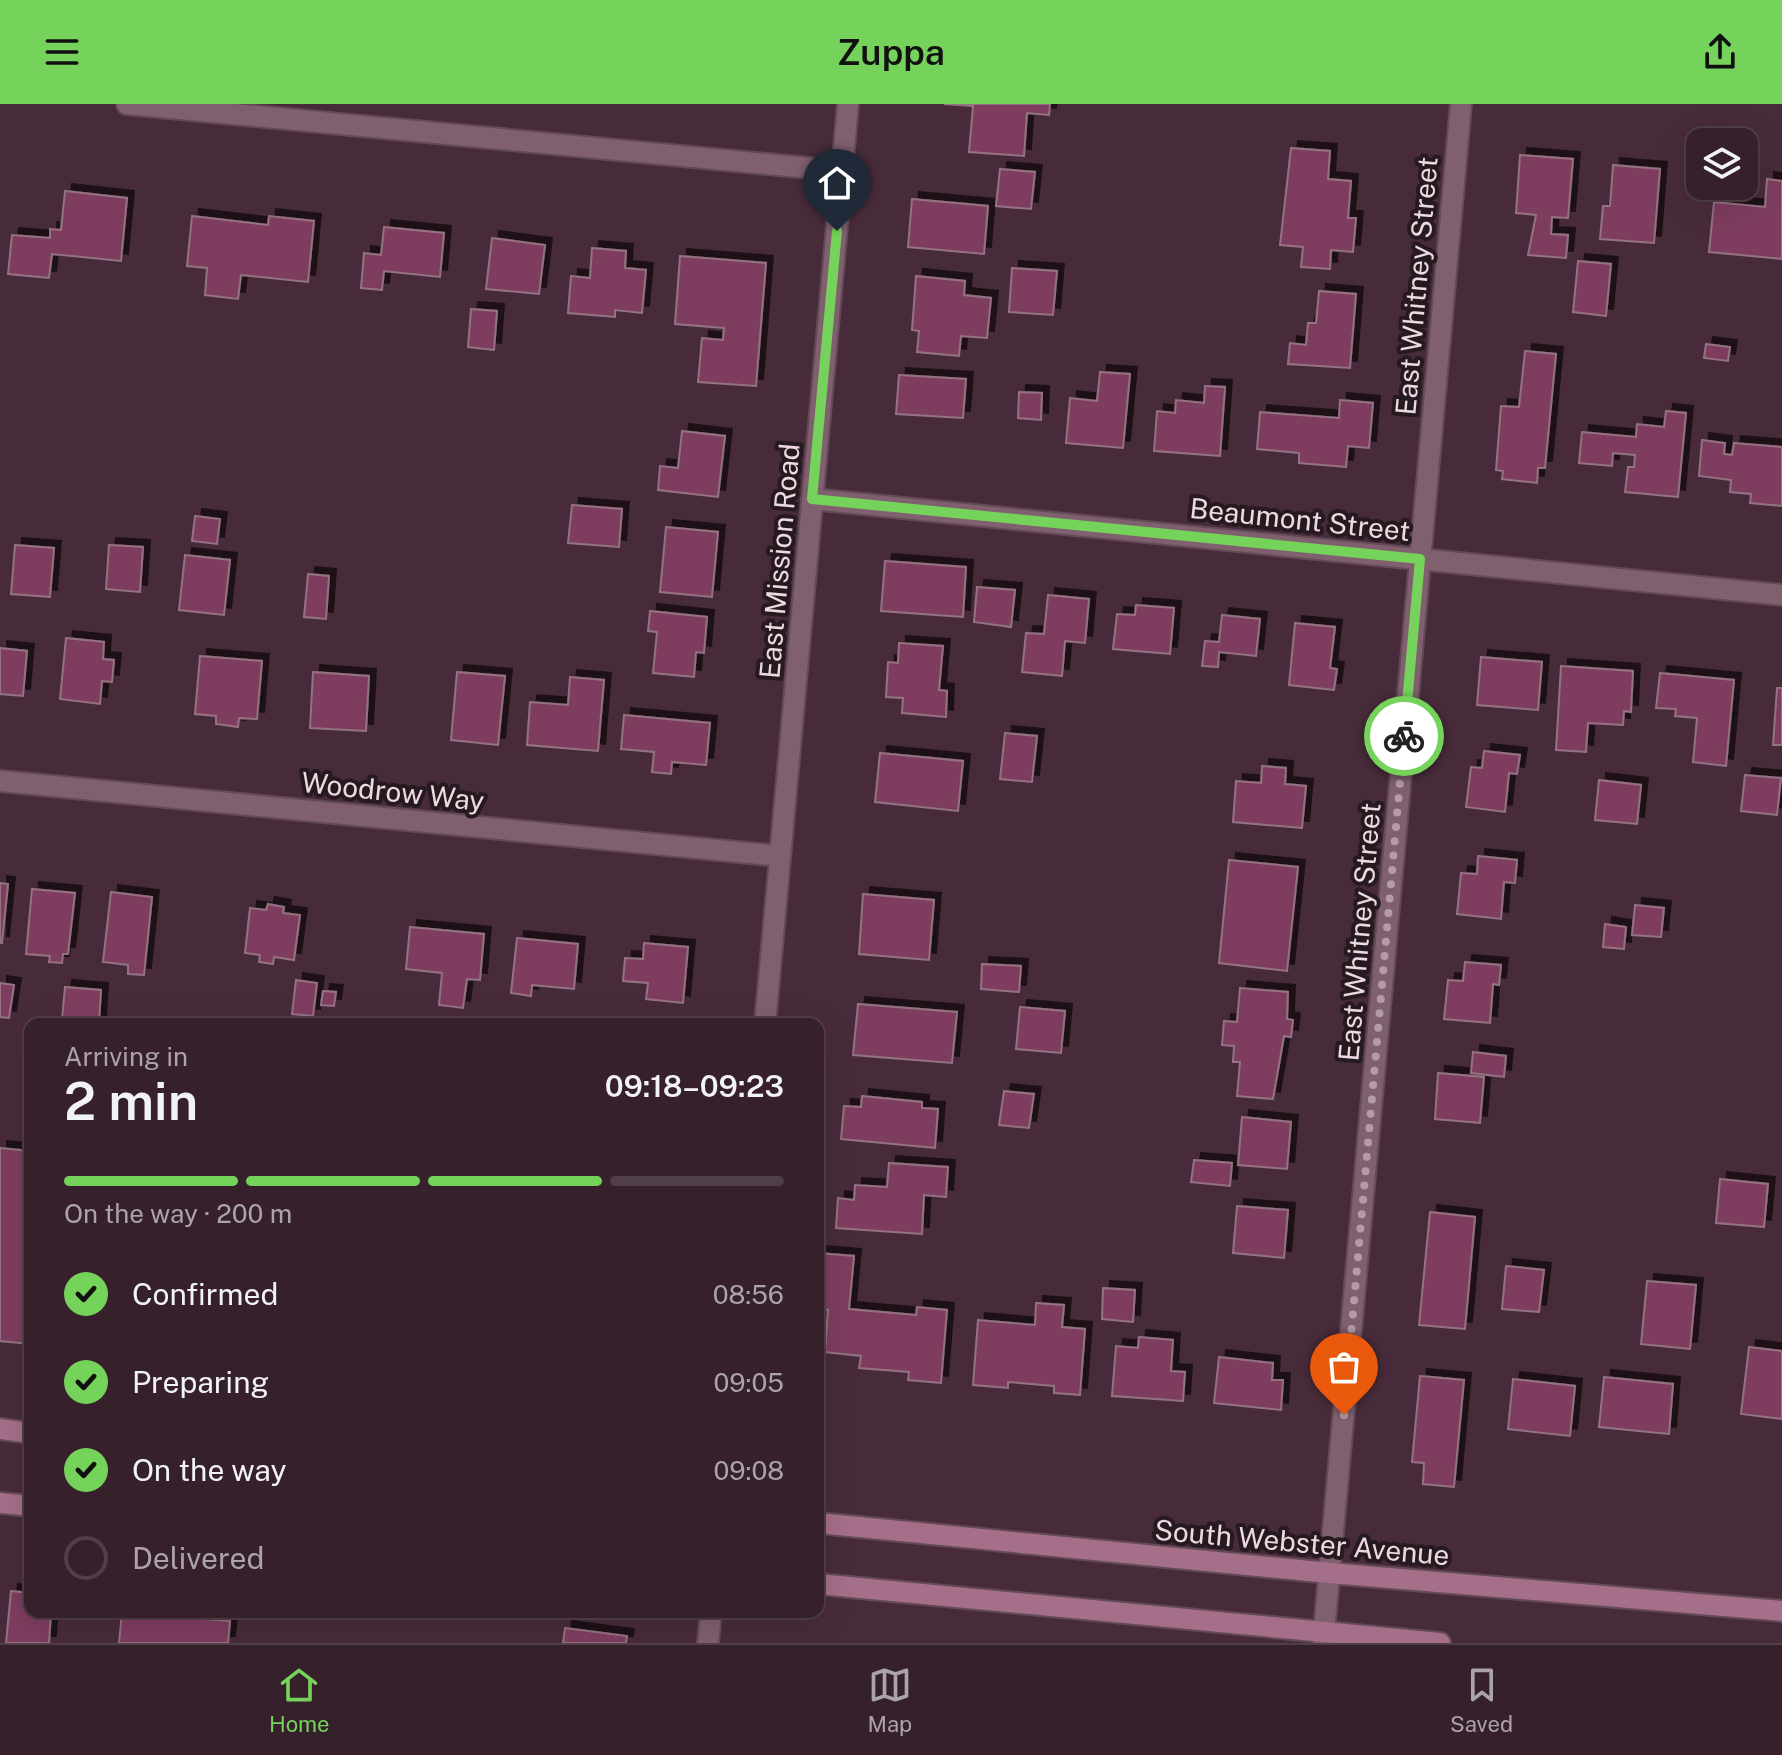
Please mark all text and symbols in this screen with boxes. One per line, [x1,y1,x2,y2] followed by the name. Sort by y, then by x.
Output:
[40,30,84,74] icon: menu
[1698,30,1742,74] icon: share
[837,31,945,73] text: Zuppa
[1686,128,1758,200] map controls
[1686,128,1758,200] button: layers
[803,149,871,231] pin
[1388,155,1444,417] street label: East Whitney Street
[815,161,859,205] icon: home
[752,442,806,680] street label: East Mission Road
[1188,491,1412,547] street label: Beaumont Street
[1364,696,1444,776] courier
[1382,714,1426,758] icon: bike
[300,765,486,817] street label: Woodrow Way
[1331,801,1387,1063] street label: East Whitney Street
[64,1041,188,1072] text: Arriving in
[605,1068,784,1104] text: 09:18–09:23
[64,1071,198,1132] text: 2 min
[64,1198,292,1229] text: On the way · 200 m
[64,1272,108,1316] icon: check
[132,1276,278,1312] text: Confirmed
[713,1279,784,1310] text: 08:56
[1310,1333,1378,1415] pin
[1322,1345,1366,1389] icon: bag
[64,1360,108,1404] icon: check
[132,1364,269,1400] text: Preparing
[714,1367,784,1398] text: 09:05
[64,1448,108,1492] icon: check
[132,1452,286,1488] text: On the way
[714,1455,784,1486] text: 09:08
[1153,1513,1451,1571] street label: South Webster Avenue
[132,1540,264,1576] text: Delivered
[269,1663,330,1737] tab: Home
[868,1663,912,1737] tab: Map
[1450,1663,1513,1737] tab: Saved

